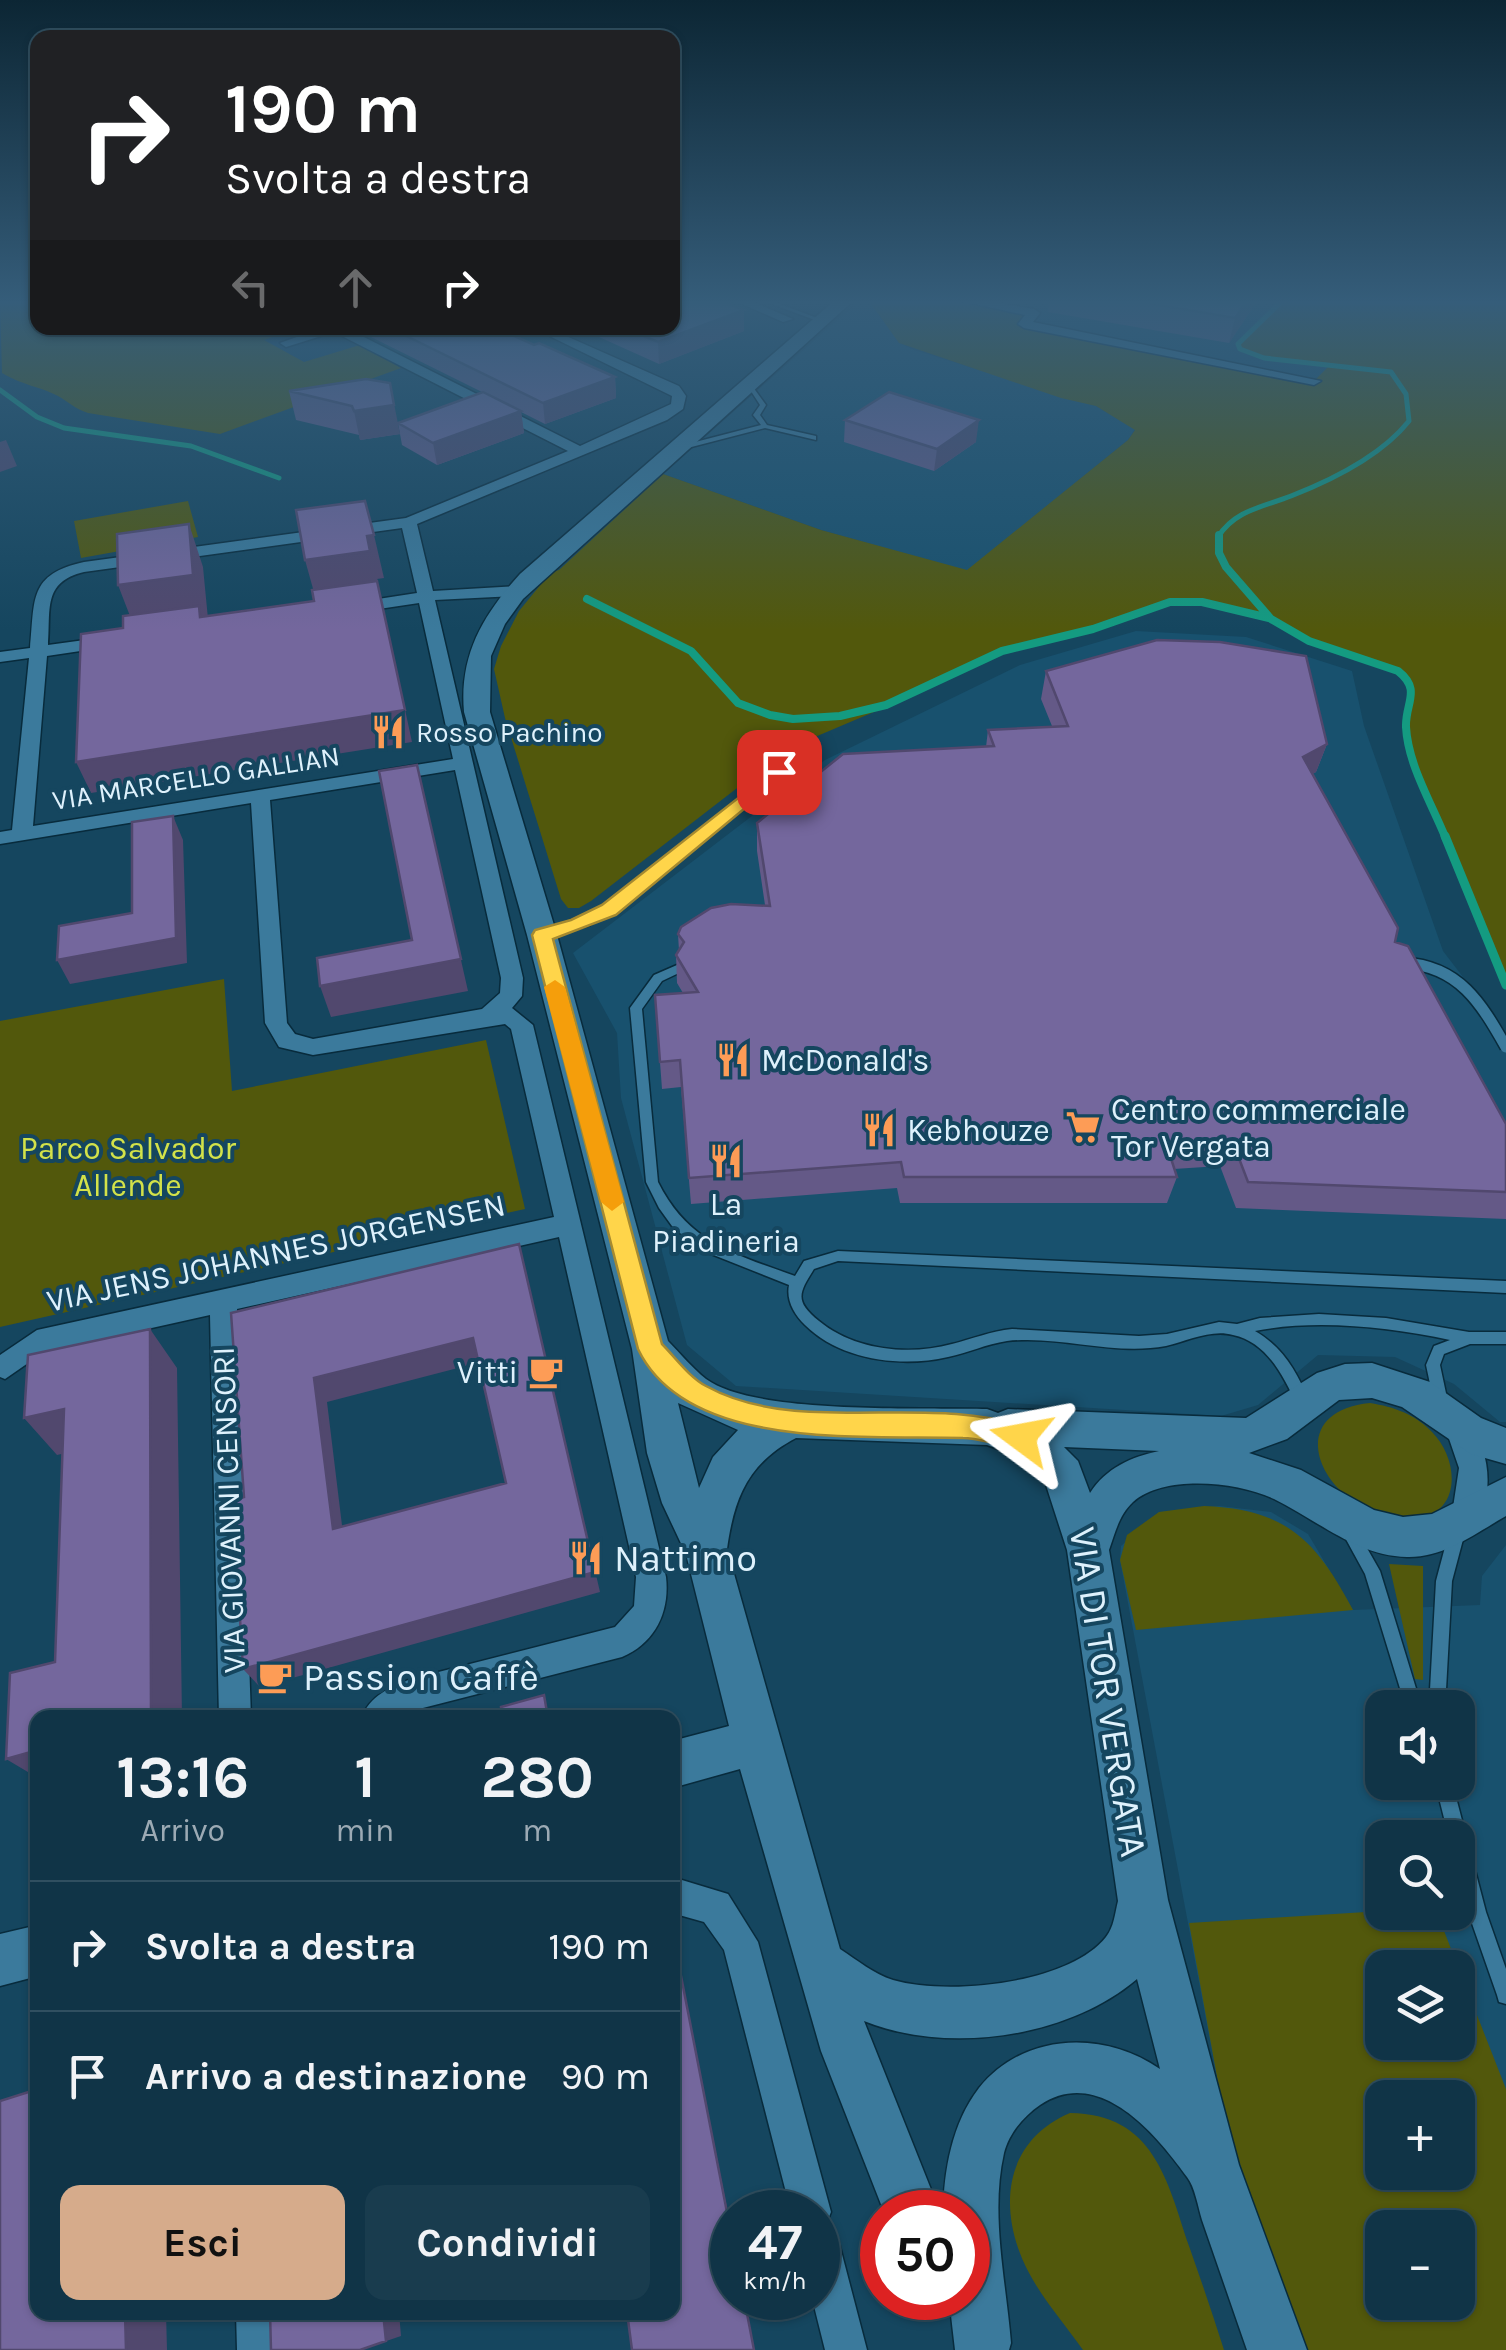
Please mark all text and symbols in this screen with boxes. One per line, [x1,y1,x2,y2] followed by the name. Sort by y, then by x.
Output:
[225,68,421,150] text: 190 m
[60,70,190,200] icon: right
[225,152,531,204] text: Svolta a destra
[223,260,278,315] icon: left
[328,260,383,315] icon: ahead
[433,260,488,315] icon: right
[369,713,407,751] restaurant icon: Rosso Pachino
[416,716,603,749] place label: Rosso Pachino
[737,730,822,815] pin
[50,739,342,817] street label: VIA MARCELLO GALLIAN
[752,745,807,800] icon: arrive
[714,1041,752,1079] restaurant icon: McDonald's
[761,1042,929,1079] place label: McDonald's
[1111,1091,1406,1165] place label: Centro commerciale Tor Vergata
[1064,1108,1102,1146] supermarket icon: Centro commerciale Tor Vergata
[860,1111,898,1149] restaurant icon: Kebhouze
[907,1112,1050,1149] place label: Kebhouze
[20,1130,236,1204] park label: Parco Salvador Allende
[707,1142,745,1180] restaurant icon: La Piadineria
[43,1186,509,1320] street label: VIA JENS JOHANNES JORGENSEN
[652,1186,800,1260] place label: La Piadineria
[205,1346,253,1674] street label: VIA GIOVANNI CENSORI
[527,1353,565,1391] cafe icon: Vitti
[457,1354,518,1391] place label: Vitti
[969,1385,1073,1489] position arrow
[1060,1524,1156,1860] street label: VIA DI TOR VERGATA
[614,1536,757,1581] place label: Nattimo
[567,1539,605,1577] restaurant icon: Nattimo
[303,1655,539,1700] place label: Passion Caffè
[256,1658,294,1696] cafe icon: Passion Caffè
[1365,1690,1475,2320] map controls
[1365,1690,1475,1800] button: sound
[116,1742,249,1812] text: 13:16
[354,1742,376,1812] text: 1
[481,1742,594,1812] text: 280
[140,1812,225,1849] text: Arrivo
[335,1812,394,1849] text: min
[522,1812,552,1849] text: m
[1365,1820,1475,1930] button: search
[60,1919,115,1974] icon: right
[145,1924,416,1969] text: Svolta a destra
[548,1924,650,1969] text: 190 m
[1365,1950,1475,2060] button: layers
[60,2049,115,2104] icon: arrive
[145,2054,527,2099] text: Arrivo a destinazione
[561,2054,650,2099] text: 90 m
[1365,2080,1475,2190] button: +
[60,2185,345,2300] button: Esci
[365,2185,650,2300] button: Condividi
[860,2190,990,2320] speed limit sign: 50
[1365,2210,1475,2320] button: −
[748,2213,802,2272] text: 47
[743,2266,807,2295] text: km/h

